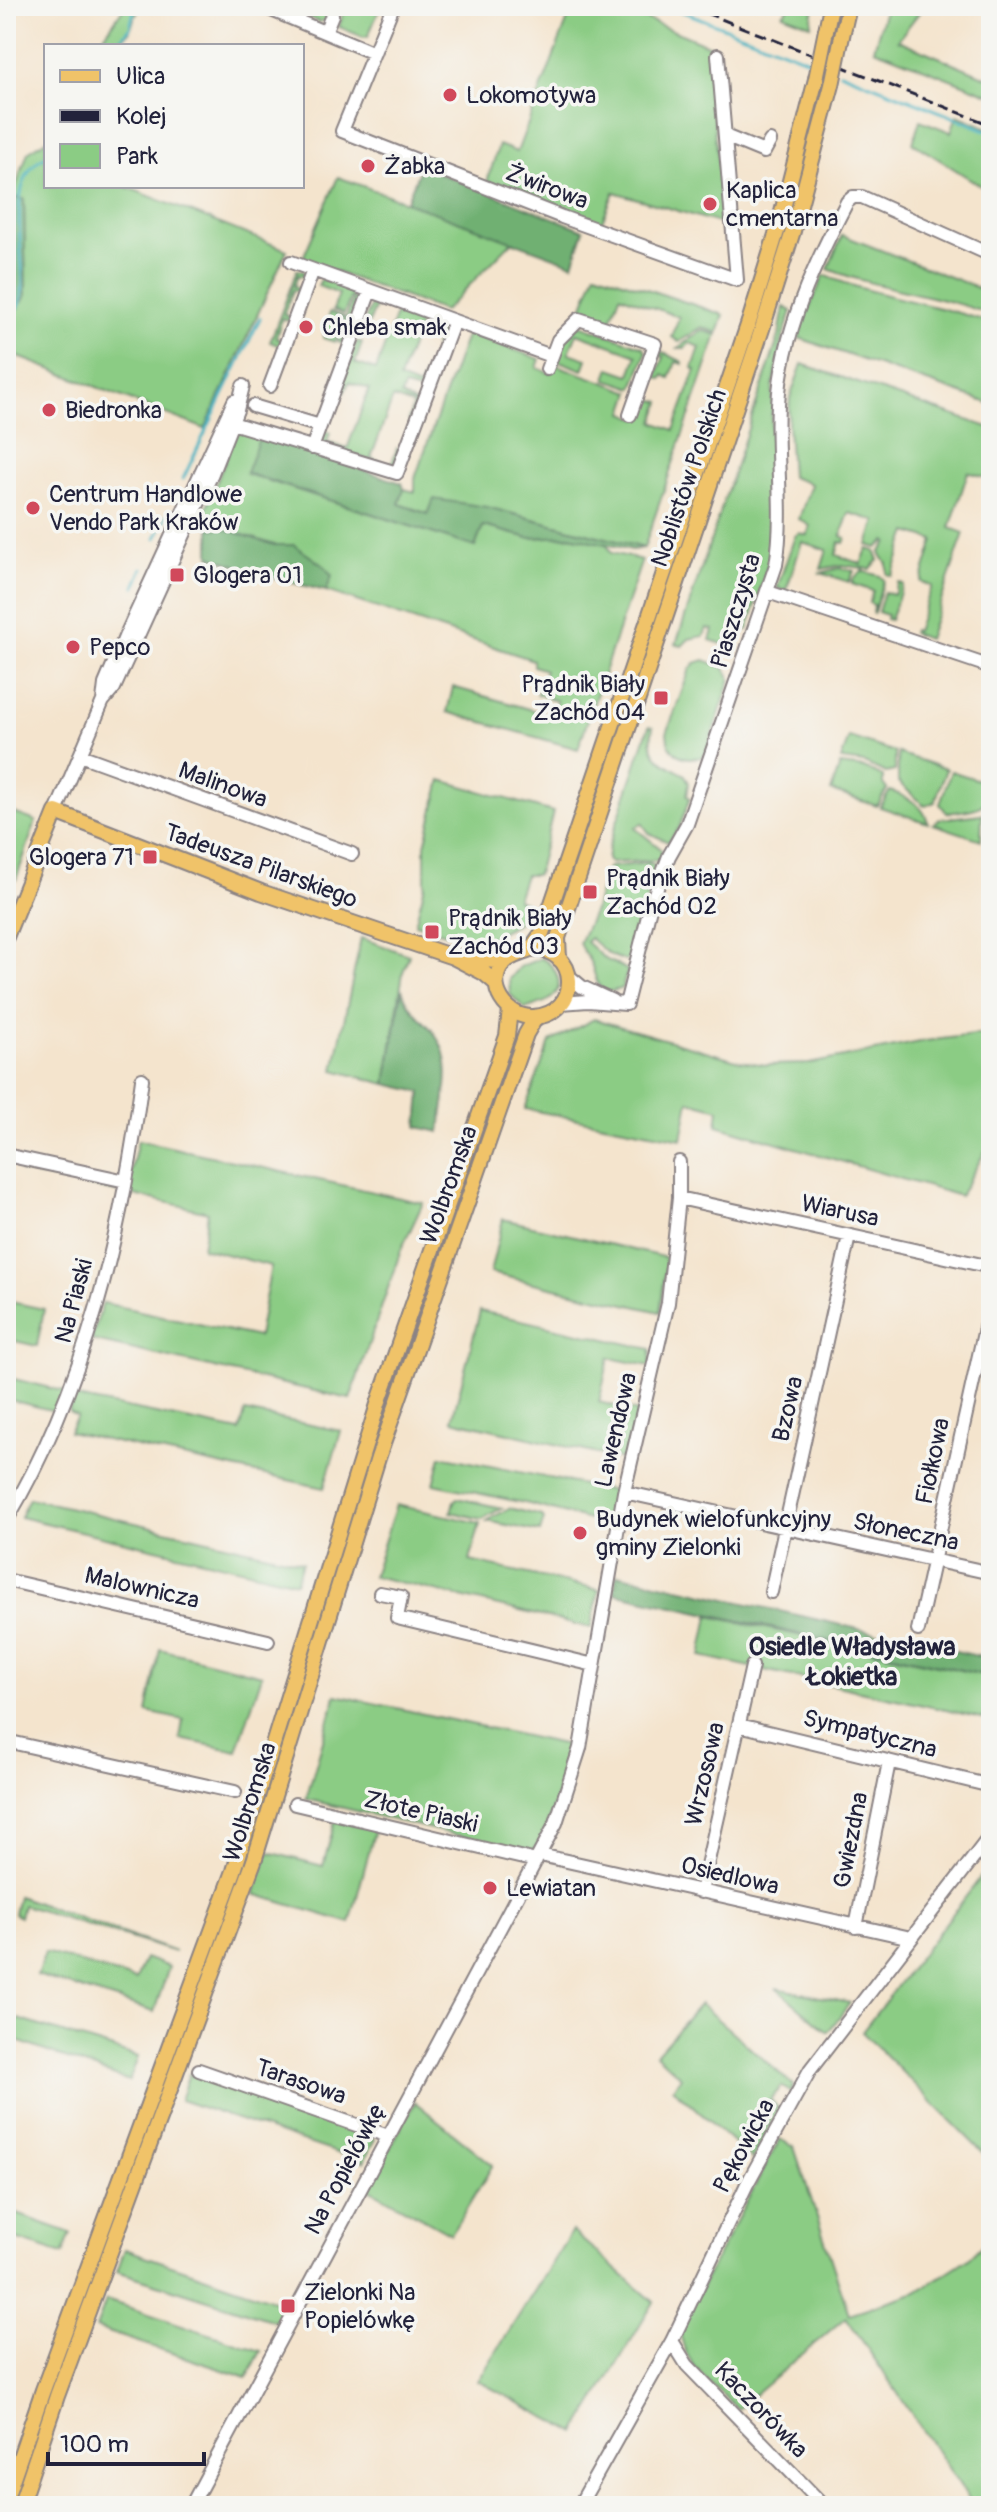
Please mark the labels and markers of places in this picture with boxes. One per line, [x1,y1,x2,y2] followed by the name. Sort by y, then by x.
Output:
[466,81,596,110] place label: Lokomotywa
[441,86,459,104] marker: Lokomotywa
[384,152,445,181] place label: Żabka
[359,157,377,175] marker: Żabka
[726,176,838,233] place label: Kaplica cmentarna
[701,195,719,213] marker: Kaplica cmentarna
[322,313,447,342] place label: Chleba smak
[297,318,315,336] marker: Chleba smak
[65,396,162,425] place label: Biedronka
[40,401,58,419] marker: Biedronka
[49,480,242,537] place label: Centrum Handlowe Vendo Park Kraków
[24,499,42,517] marker: Centrum Handlowe Vendo Park Kraków
[193,561,302,590] place label: Glogera 01
[168,566,186,584] marker: Glogera 01
[89,633,151,662] place label: Pepco
[64,638,82,656] marker: Pepco
[521,670,645,727] place label: Prądnik Biały Zachód 04
[652,689,670,707] marker: Prądnik Biały Zachód 04
[29,843,134,872] place label: Glogera 71
[141,848,159,866] marker: Glogera 71
[606,864,730,921] place label: Prądnik Biały Zachód 02
[581,883,599,901] marker: Prądnik Biały Zachód 02
[448,904,572,961] place label: Prądnik Biały Zachód 03
[423,923,441,941] marker: Prądnik Biały Zachód 03
[596,1505,831,1562] place label: Budynek wielofunkcyjny gminy Zielonki
[571,1524,589,1542] marker: Budynek wielofunkcyjny gminy Zielonki
[506,1874,596,1903] place label: Lewiatan
[481,1879,499,1897] marker: Lewiatan
[304,2278,416,2335] place label: Zielonki Na Popielówkę
[279,2297,297,2315] marker: Zielonki Na Popielówkę

